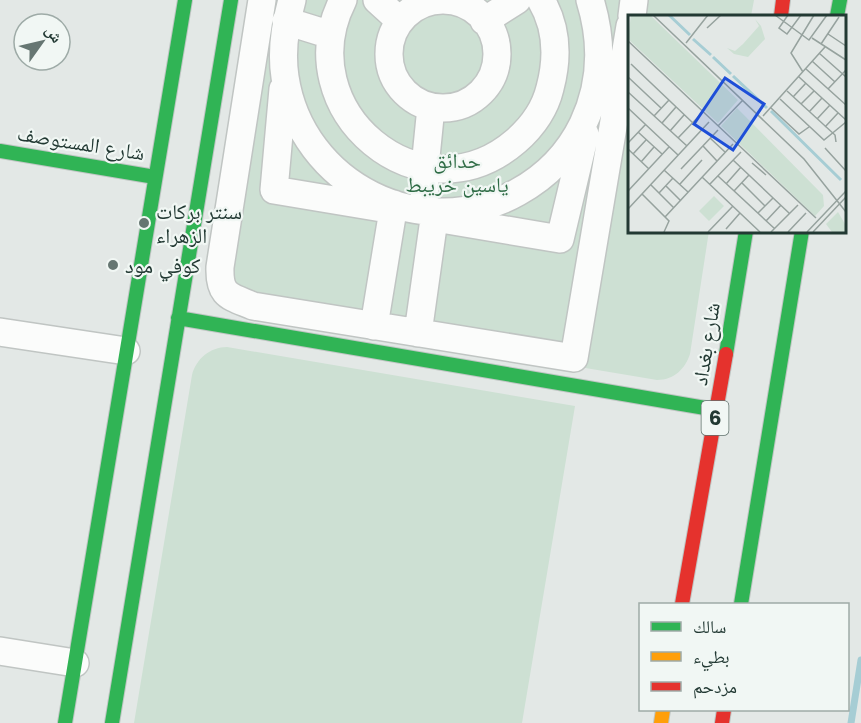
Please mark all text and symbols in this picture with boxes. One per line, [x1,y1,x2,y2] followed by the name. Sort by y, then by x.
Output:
[12,12,72,72] north arrow
[628,15,846,232] inset map
[40,20,68,47] text: ش
[15,119,147,167] street label: شارع المستوصف
[405,146,509,199] park label: حدائق ياسين خريبط
[156,197,242,250] place label: سنتر بركات الزهراء
[137,216,151,230] marker: سنتر بركات الزهراء
[125,251,201,282] place label: كوفي مود
[106,258,120,272] marker: كوفي مود
[685,300,727,388] street label: شارع بغداد
[702,401,728,435] road number: 6
[639,603,849,711] legend
[693,614,726,639] text: سالك
[693,644,730,672] text: بطيء
[693,674,737,699] text: مزدحم

